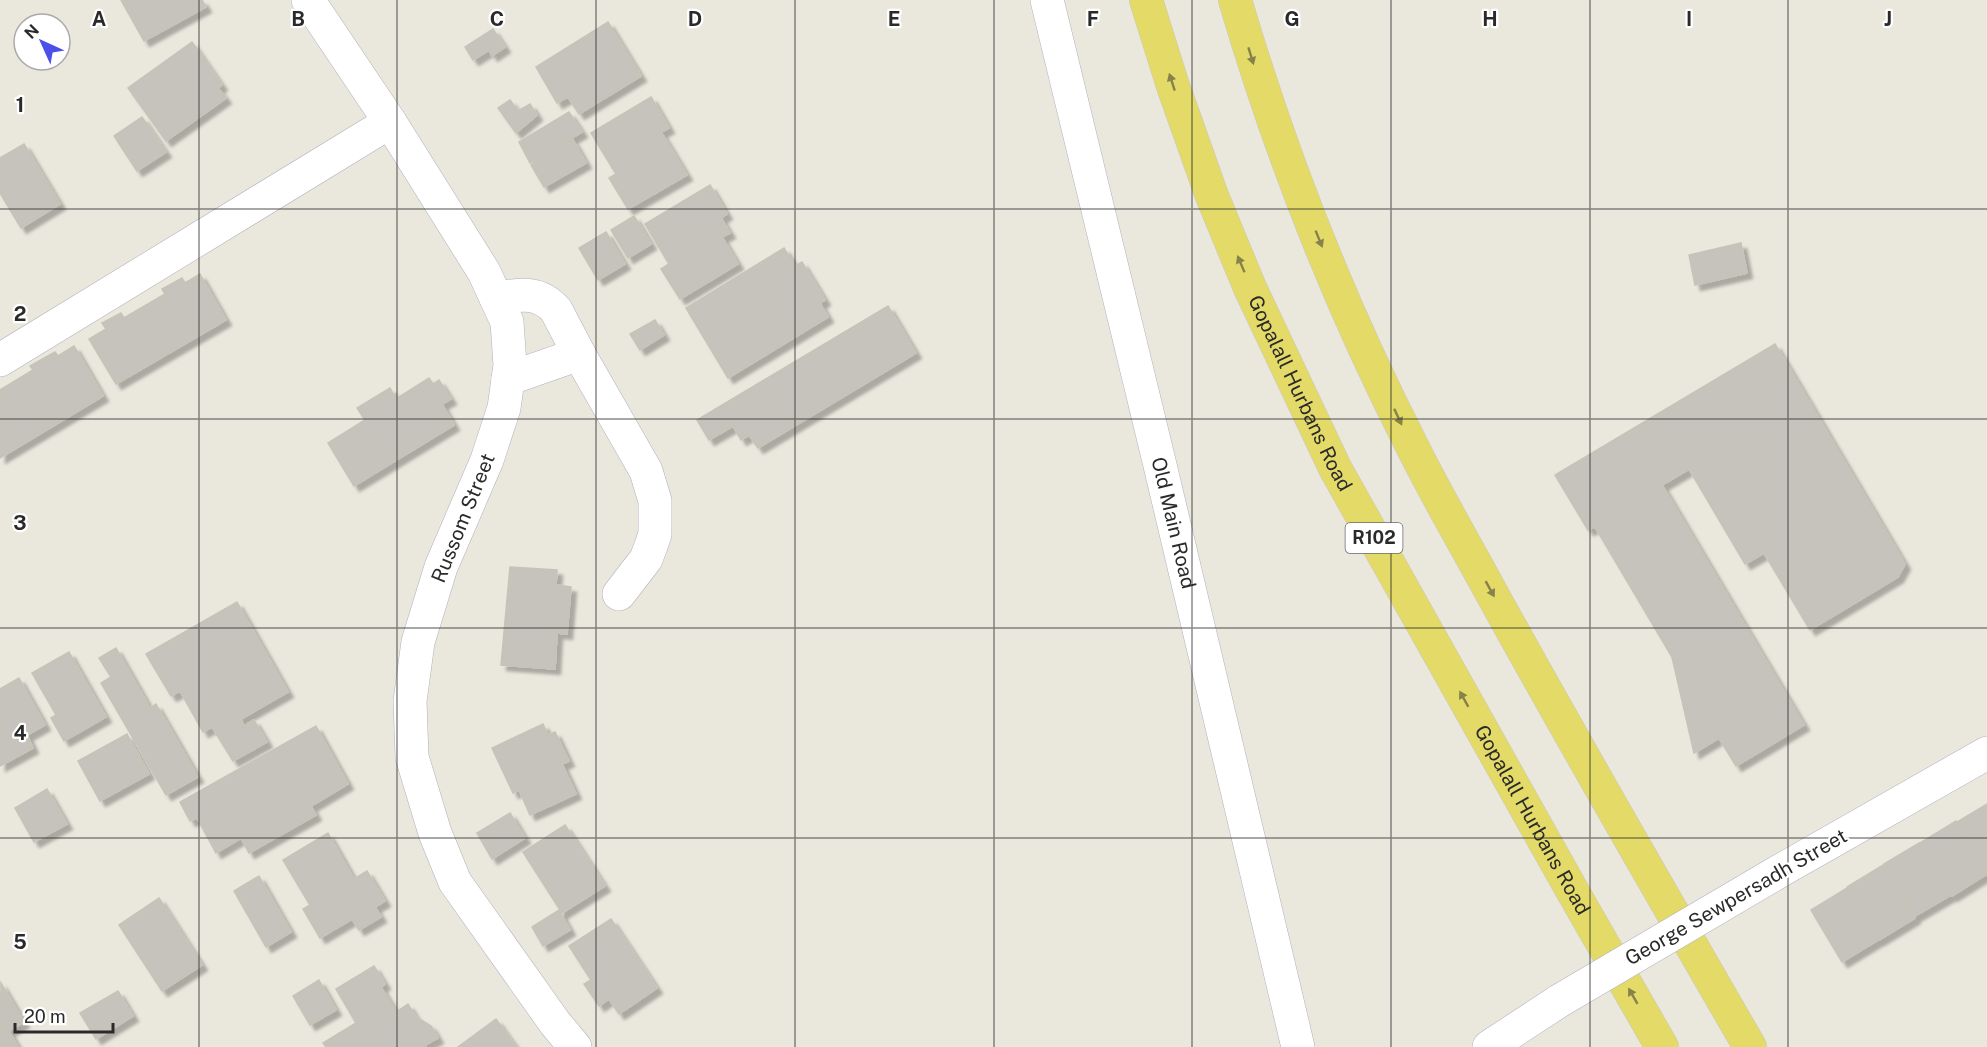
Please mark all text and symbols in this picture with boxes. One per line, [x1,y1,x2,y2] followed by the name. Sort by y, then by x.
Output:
[92,7,106,31] text: A
[291,7,305,31] text: B
[490,7,504,31] text: C
[688,7,702,31] text: D
[888,7,900,31] text: E
[1087,7,1099,31] text: F
[1284,7,1300,31] text: G
[1482,7,1498,31] text: H
[1686,7,1692,31] text: I
[1884,7,1892,31] text: J
[12,12,72,72] north arrow
[21,21,43,43] text: N
[1247,47,1256,65] one-way arrow
[1166,73,1176,91] one-way arrow
[16,93,24,117] text: 1
[1315,230,1324,248] one-way arrow
[1236,255,1246,273] one-way arrow
[1243,292,1358,495] street label: Gopalall Hurbans Road
[14,302,26,326] text: 2
[1393,409,1402,426] one-way arrow
[426,450,500,586] street label: Russom Street
[1146,455,1201,591] street label: Old Main Road
[13,511,27,535] text: 3
[1346,523,1402,553] road number: R102
[1485,581,1495,598] one-way arrow
[1459,690,1469,707] one-way arrow
[13,721,27,745] text: 4
[1470,721,1596,919] street label: Gopalall Hurbans Road
[1621,824,1851,970] street label: George Sewpersadh Street
[13,930,27,954] text: 5
[1627,988,1638,1004] one-way arrow
[15,996,112,1034] scale bar
[24,1006,66,1027] text: 20 m

